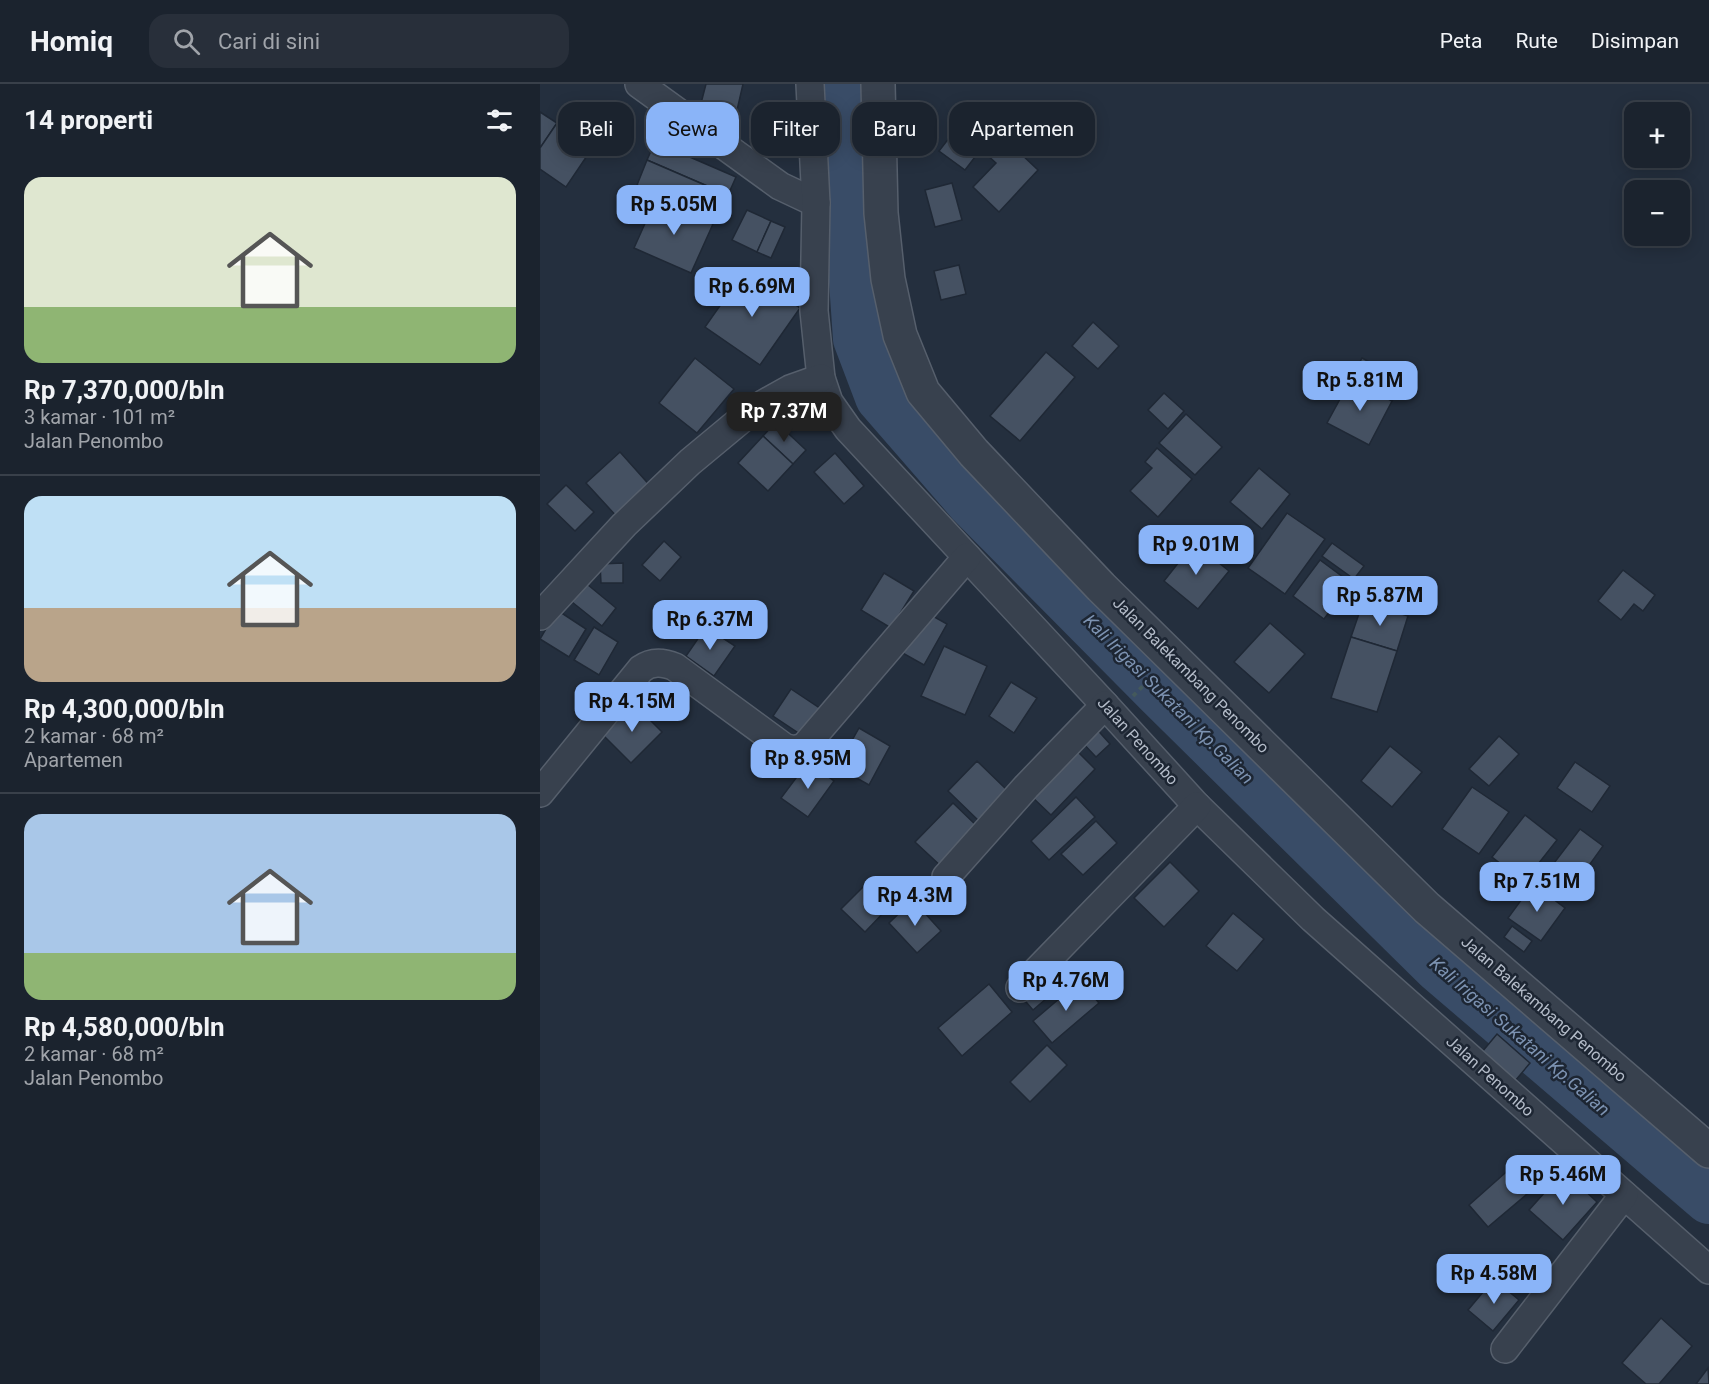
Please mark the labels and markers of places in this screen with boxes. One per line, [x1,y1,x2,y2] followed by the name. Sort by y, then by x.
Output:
[612,185,736,236] pin: Rp 5.05M
[690,267,814,318] pin: Rp 6.69M
[1298,361,1422,412] pin: Rp 5.81M
[722,392,846,443] pin: Rp 7.37M
[1134,525,1258,576] pin: Rp 9.01M
[1318,576,1442,627] pin: Rp 5.87M
[648,600,772,651] pin: Rp 6.37M
[570,682,694,733] pin: Rp 4.15M
[746,739,870,790] pin: Rp 8.95M
[1475,862,1599,913] pin: Rp 7.51M
[860,876,970,927] pin: Rp 4.3M
[1004,961,1128,1012] pin: Rp 4.76M
[1501,1155,1625,1206] pin: Rp 5.46M
[1432,1254,1556,1305] pin: Rp 4.58M

